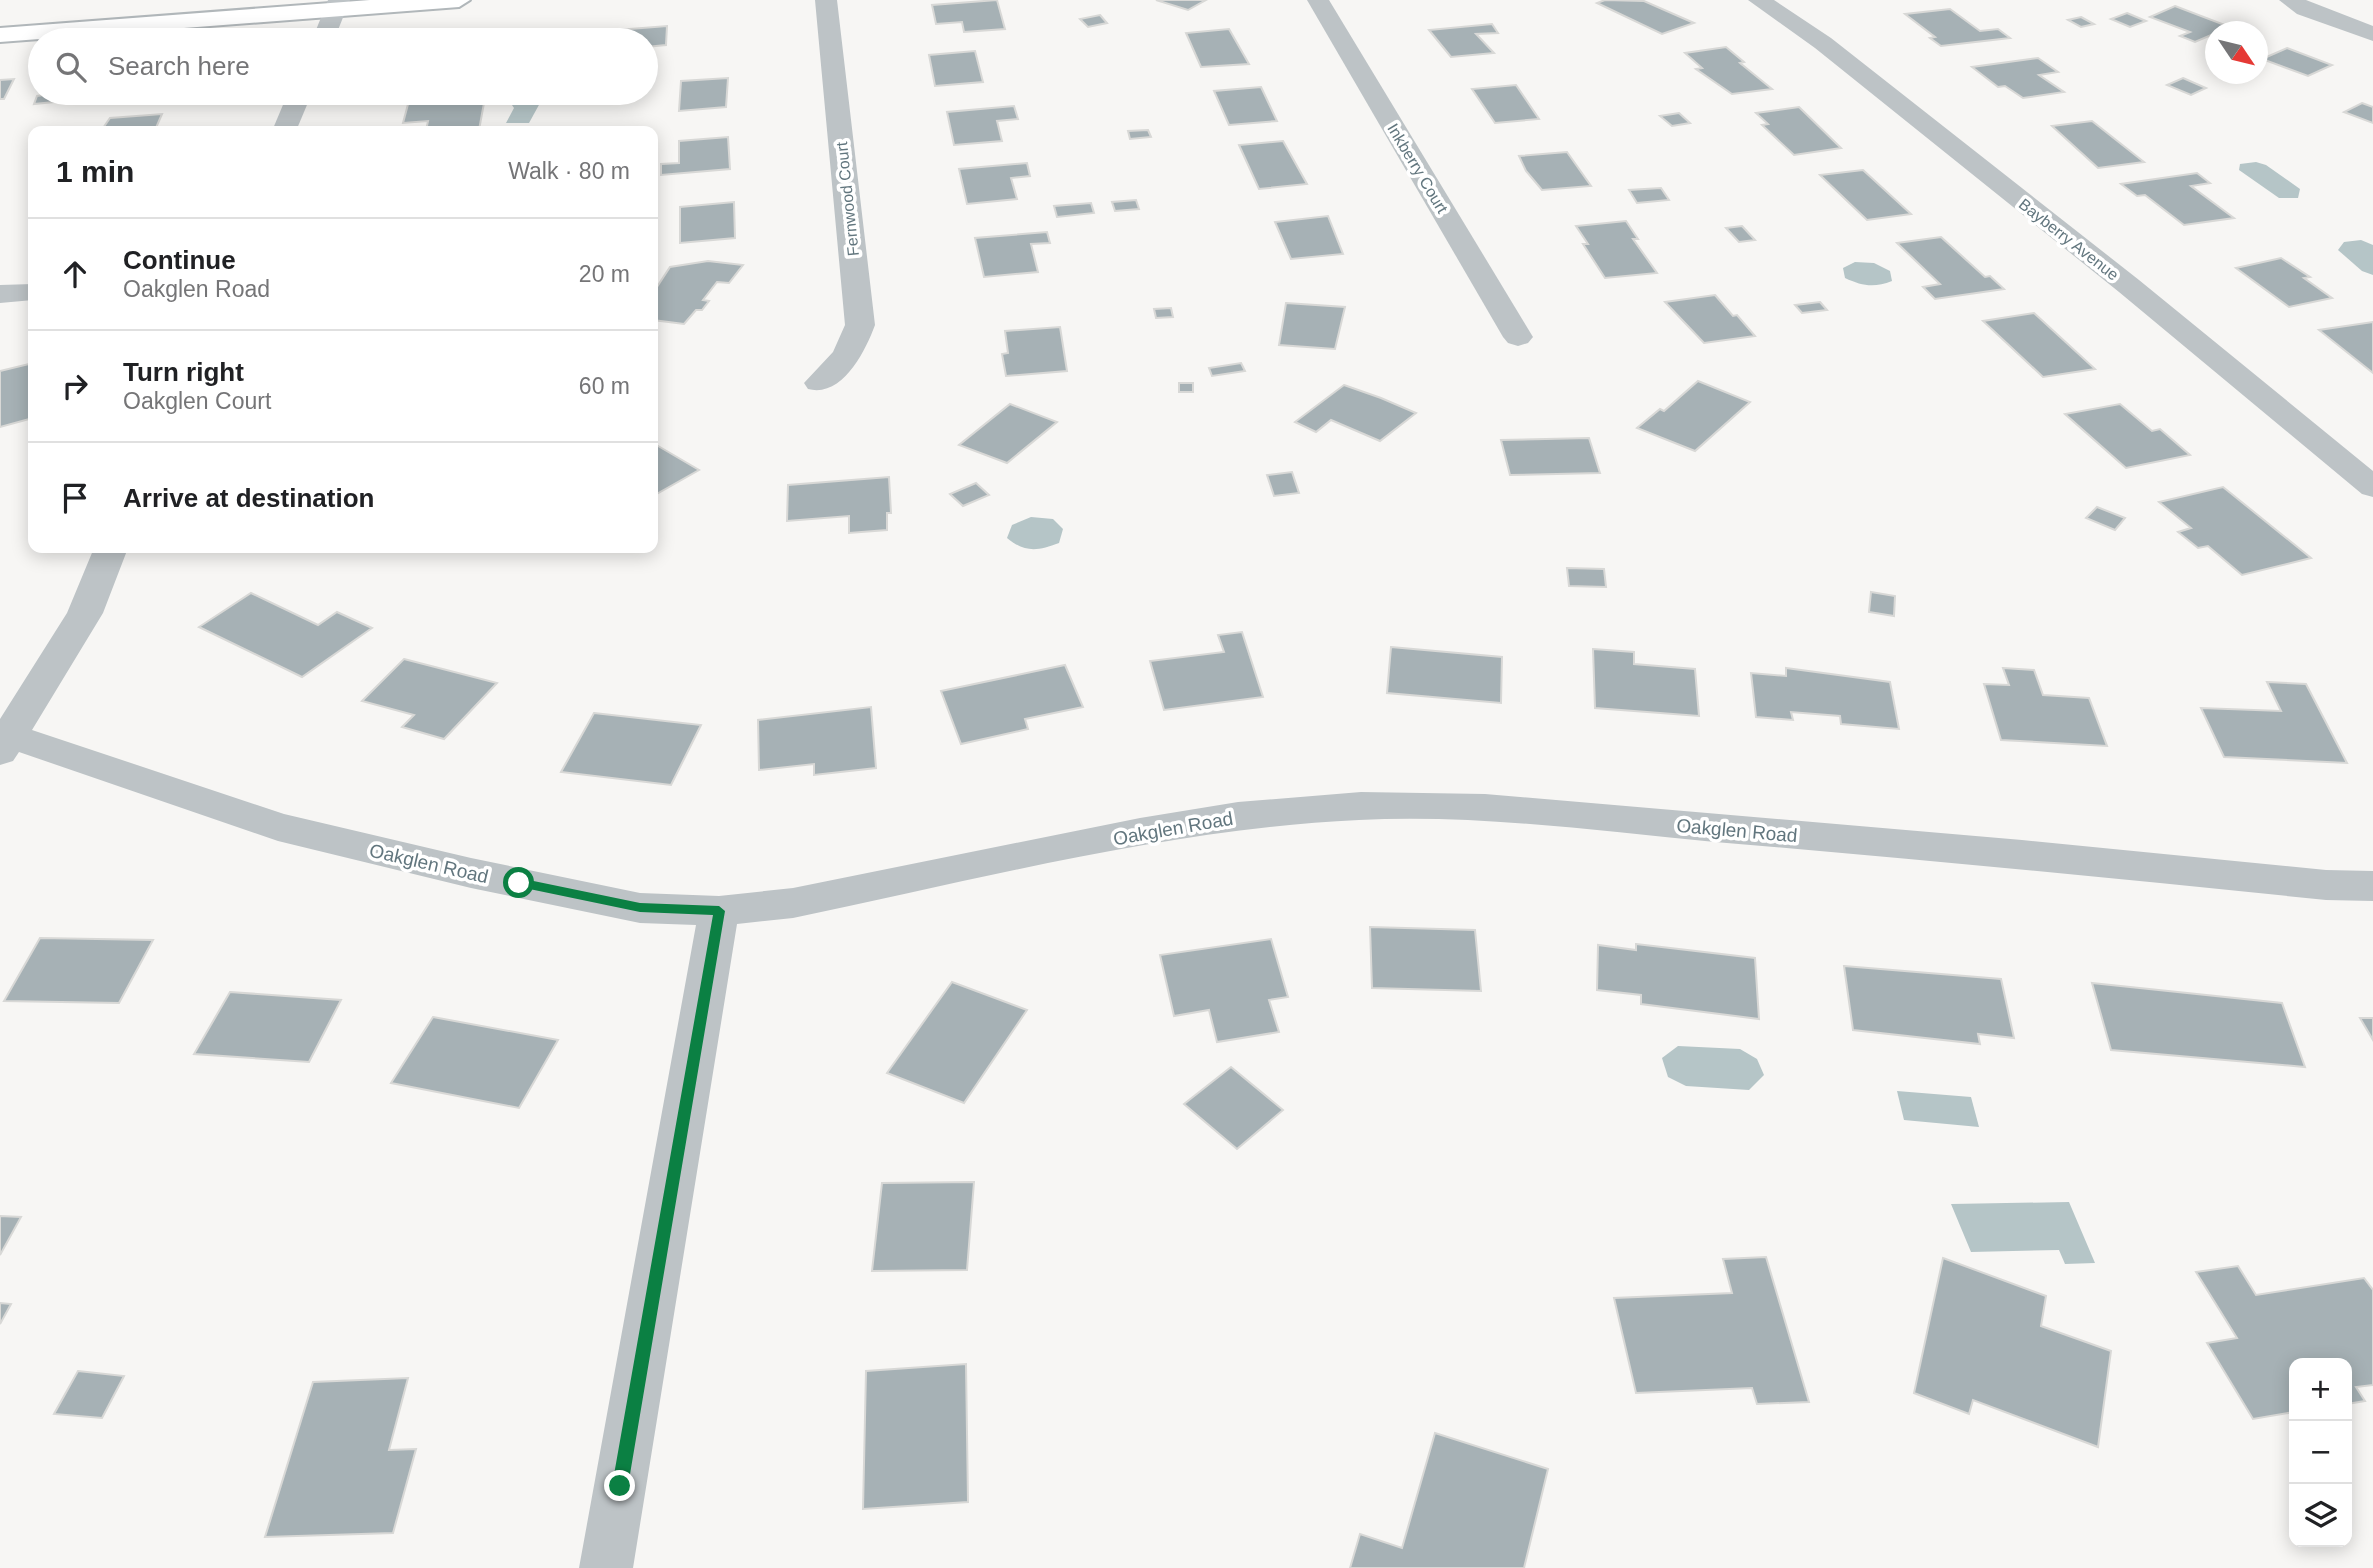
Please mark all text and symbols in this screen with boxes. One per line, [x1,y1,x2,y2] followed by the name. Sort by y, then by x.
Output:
[2205,21,2268,84] north arrow
[28,28,658,105] search box
[52,48,90,86] icon: search
[108,51,250,81] text: Search here
[1384,120,1451,217] street label: Inkberry Court
[833,140,862,257] street label: Fernwood Court
[56,155,134,188] text: 1 min
[508,158,630,184] text: Walk · 80 m
[2016,195,2122,284] street label: Bayberry Avenue
[123,245,236,275] text: Continue
[56,255,94,293] icon: ahead
[579,261,630,287] text: 20 m
[123,276,270,302] text: Oakglen Road
[123,357,244,387] text: Turn right
[56,367,94,405] icon: right
[579,373,630,399] text: 60 m
[123,388,271,414] text: Oakglen Court
[56,479,94,517] icon: arrive
[123,483,374,513] text: Arrive at destination
[1111,808,1235,849] street label: Oakglen Road
[1676,815,1798,846] street label: Oakglen Road
[367,840,490,887] street label: Oakglen Road
[503,867,534,898] route start
[2289,1358,2352,1547] map controls
[2289,1358,2352,1421] button: +
[2289,1421,2352,1484] button: −
[604,1470,635,1501] route end
[2289,1484,2352,1547] button: layers

